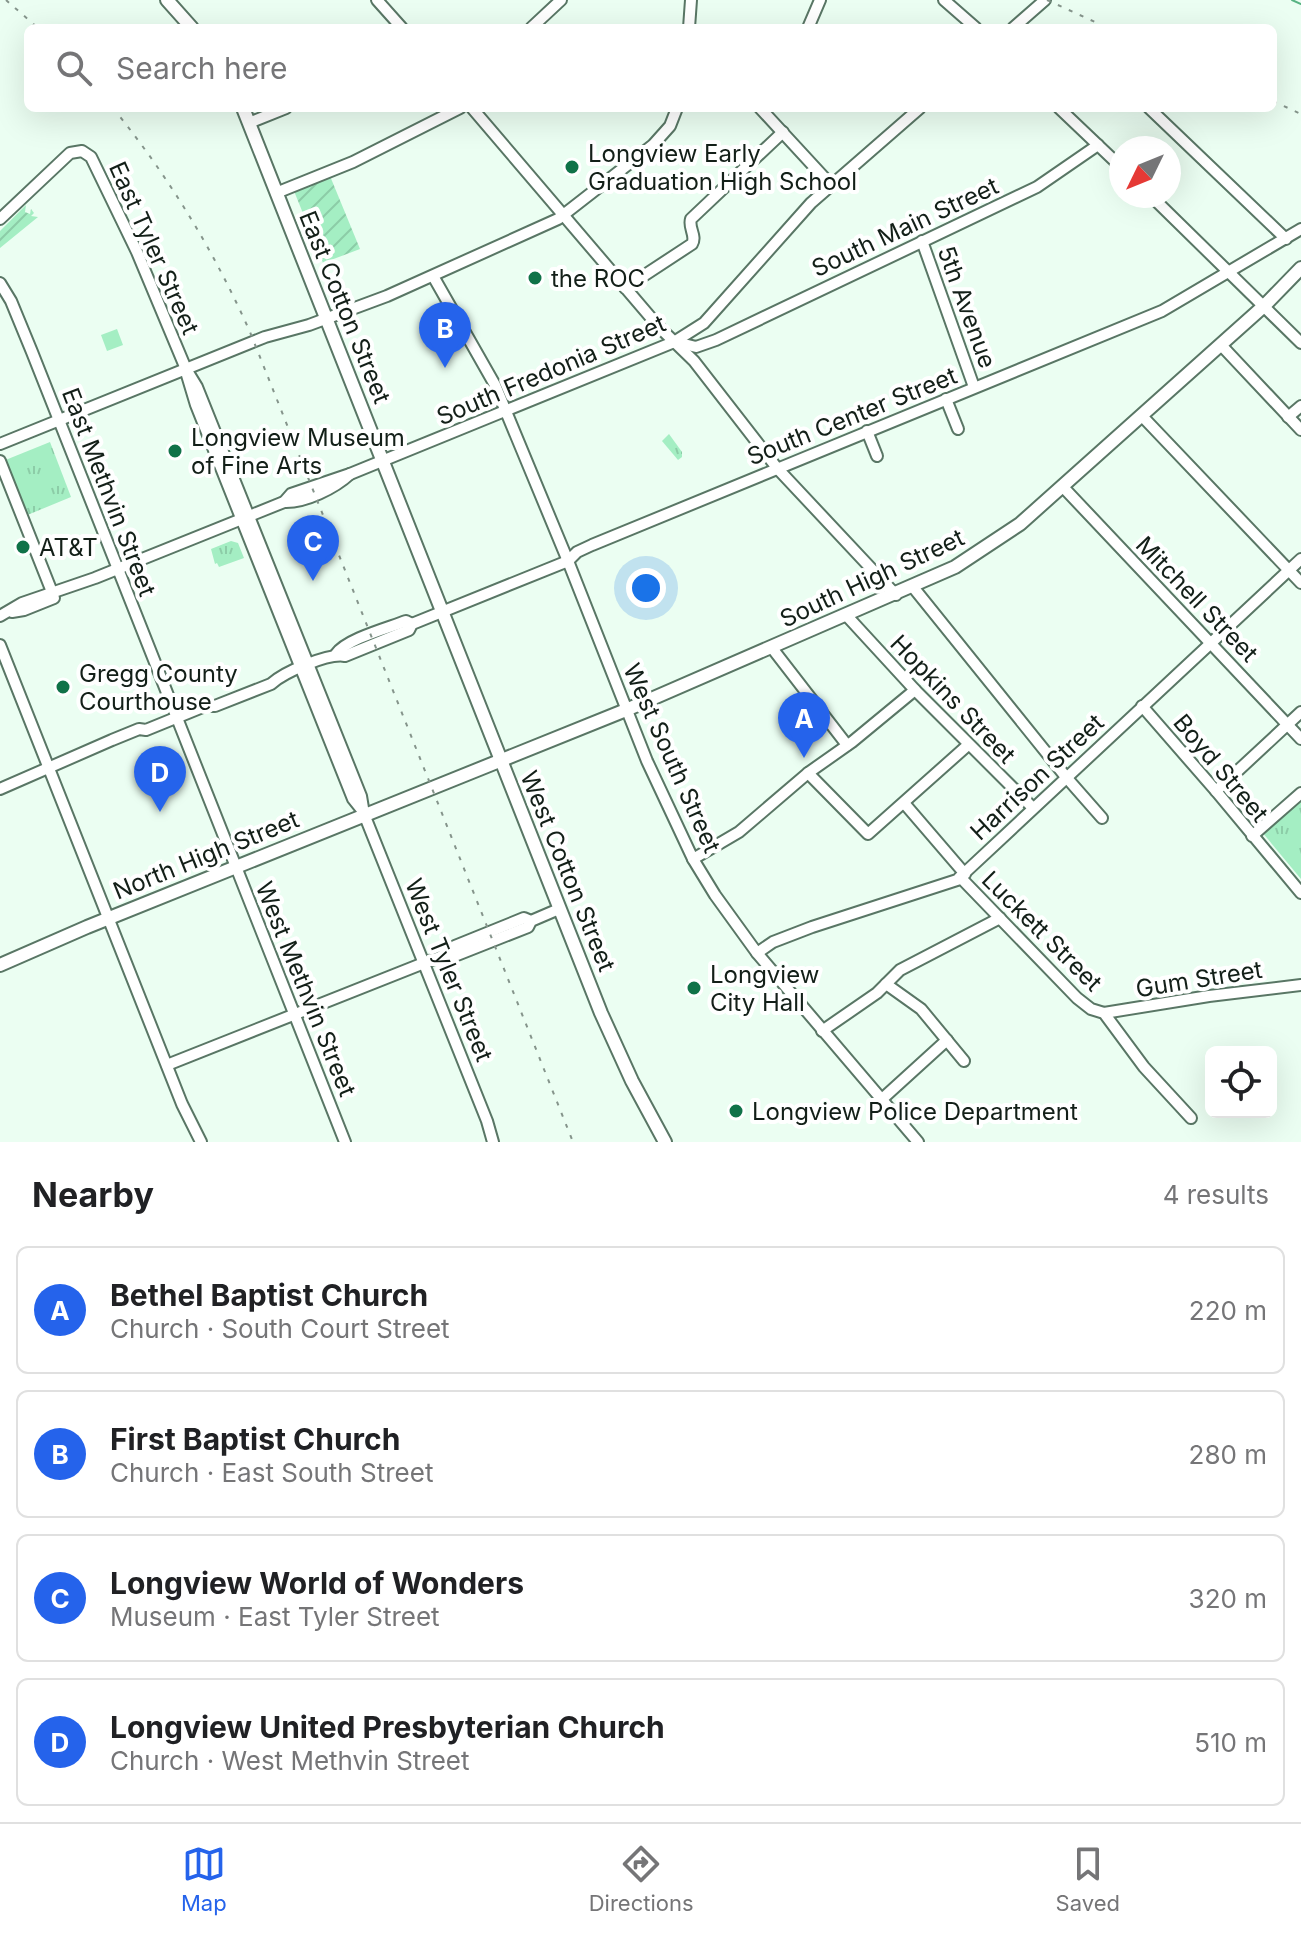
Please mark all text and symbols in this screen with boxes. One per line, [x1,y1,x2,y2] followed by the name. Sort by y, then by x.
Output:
[24,24,1277,112] search box
[52,46,96,90] icon: search
[116,50,288,86] text: Search here
[1109,136,1181,208] north arrow
[588,139,857,196] place label: Longview Early Graduation High School
[103,157,205,339] street label: East Tyler Street
[563,158,581,176] marker: Longview Early Graduation High School
[807,171,1003,283] street label: South Main Street
[293,207,397,408] street label: East Cotton Street
[932,242,1002,372] street label: 5th Avenue
[551,264,645,293] place label: the ROC
[526,269,544,287] marker: the ROC
[419,302,471,368] pin: B
[432,309,670,431] street label: South Fredonia Street
[743,361,961,471] street label: South Center Street
[56,384,162,600] street label: East Methvin Street
[191,423,405,480] place label: Longview Museum of Fine Arts
[166,442,184,460] marker: Longview Museum of Fine Arts
[287,515,339,581] pin: C
[775,523,969,633] street label: South High Street
[1130,530,1264,668] street label: Mitchell Street
[39,533,98,562] place label: AT&T
[14,538,32,556] marker: AT&T
[626,568,666,608] your location
[884,629,1022,769] street label: Hopkins Street
[79,659,238,716] place label: Gregg County Courthouse
[617,659,727,857] street label: West South Street
[54,678,72,696] marker: Gregg County Courthouse
[778,692,830,758] pin: A
[964,708,1110,846] street label: Harrison Street
[1168,708,1275,828] street label: Boyd Street
[134,746,186,812] pin: D
[515,767,621,976] street label: West Cotton Street
[109,804,303,905] street label: North High Street
[976,865,1108,997] street label: Luckett Street
[399,874,499,1066] street label: West Tyler Street
[250,877,362,1101] street label: West Methvin Street
[1134,955,1264,1003] street label: Gum Street
[710,960,819,1017] place label: Longview City Hall
[685,979,703,997] marker: Longview City Hall
[1205,1046,1277,1118] map controls
[1205,1046,1277,1118] button: locate
[752,1097,1078,1126] place label: Longview Police Department
[727,1102,745,1120] marker: Longview Police Department
[32,1174,154,1215] text: Nearby
[1163,1179,1269,1210] text: 4 results
[110,1277,428,1313] text: Bethel Baptist Church
[50,1295,70,1326] text: A
[1189,1295,1267,1326] text: 220 m
[110,1313,450,1344] text: Church · South Court Street
[110,1421,400,1457] text: First Baptist Church
[51,1439,69,1470] text: B
[1189,1439,1267,1470] text: 280 m
[110,1457,433,1488] text: Church · East South Street
[110,1565,524,1601] text: Longview World of Wonders
[50,1583,70,1614] text: C
[1189,1583,1267,1614] text: 320 m
[110,1601,440,1632] text: Museum · East Tyler Street
[110,1709,665,1745] text: Longview United Presbyterian Church
[51,1727,69,1758] text: D
[1194,1727,1267,1758] text: 510 m
[110,1745,470,1776] text: Church · West Methvin Street
[181,1842,227,1916] tab: Map
[589,1842,694,1916] tab: Directions
[1056,1842,1120,1916] tab: Saved

